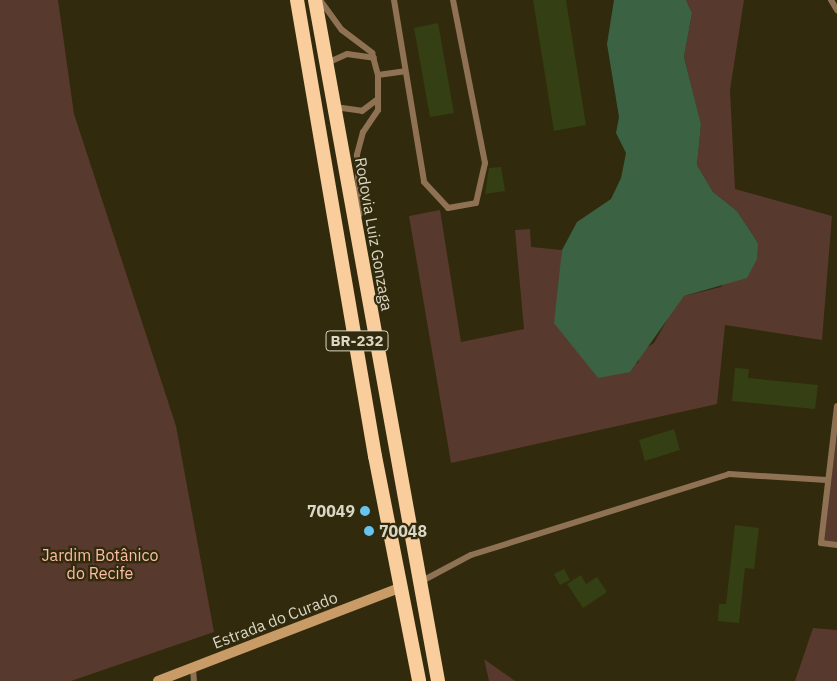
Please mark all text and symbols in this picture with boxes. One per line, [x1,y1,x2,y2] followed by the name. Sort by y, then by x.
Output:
[351,156,397,312] street label: Rodovia Luiz Gonzaga
[324,328,390,354] road number: BR-232
[307,501,355,521] place label: 70049
[359,505,371,517] marker: 70049
[379,521,427,541] place label: 70048
[363,525,375,537] marker: 70048
[41,545,159,583] park label: Jardim Botânico do Recife
[210,587,340,653] street label: Estrada do Curado

